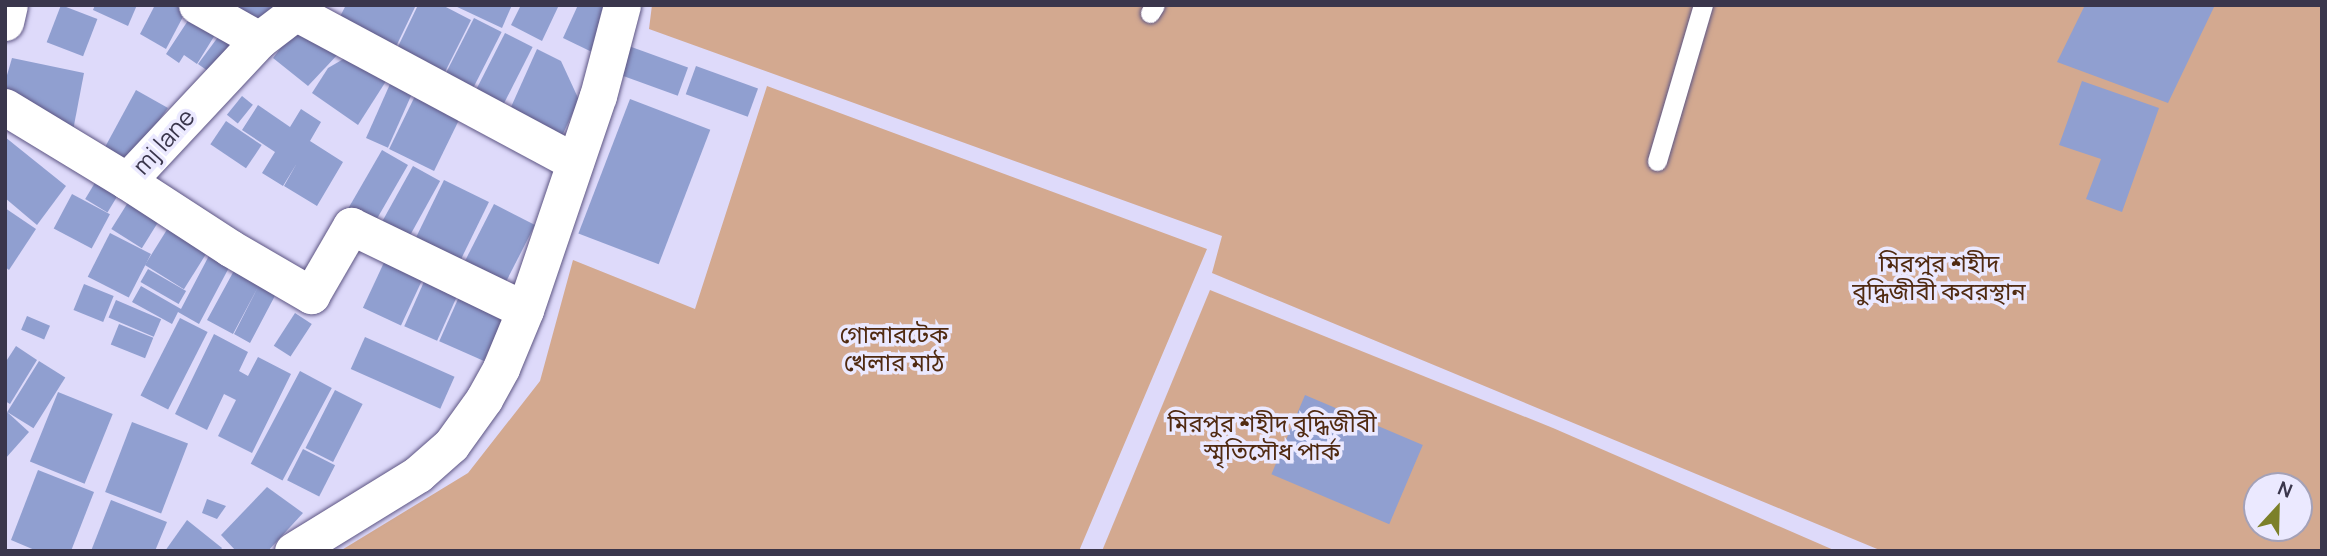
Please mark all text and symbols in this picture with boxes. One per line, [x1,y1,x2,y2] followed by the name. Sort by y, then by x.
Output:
[126,102,200,180] street label: mj lane
[1852,249,2026,305] park label: মিরপুর শহীদ বুদ্ধিজীবী কবরস্থান
[840,320,948,376] park label: গোলারটেক খেলার মাঠ
[1167,409,1377,465] park label: মিরপুর শহীদ বুদ্ধিজীবী স্মৃতিসৌধ পার্ক
[2243,472,2313,542] north arrow
[2274,475,2296,504] text: N

